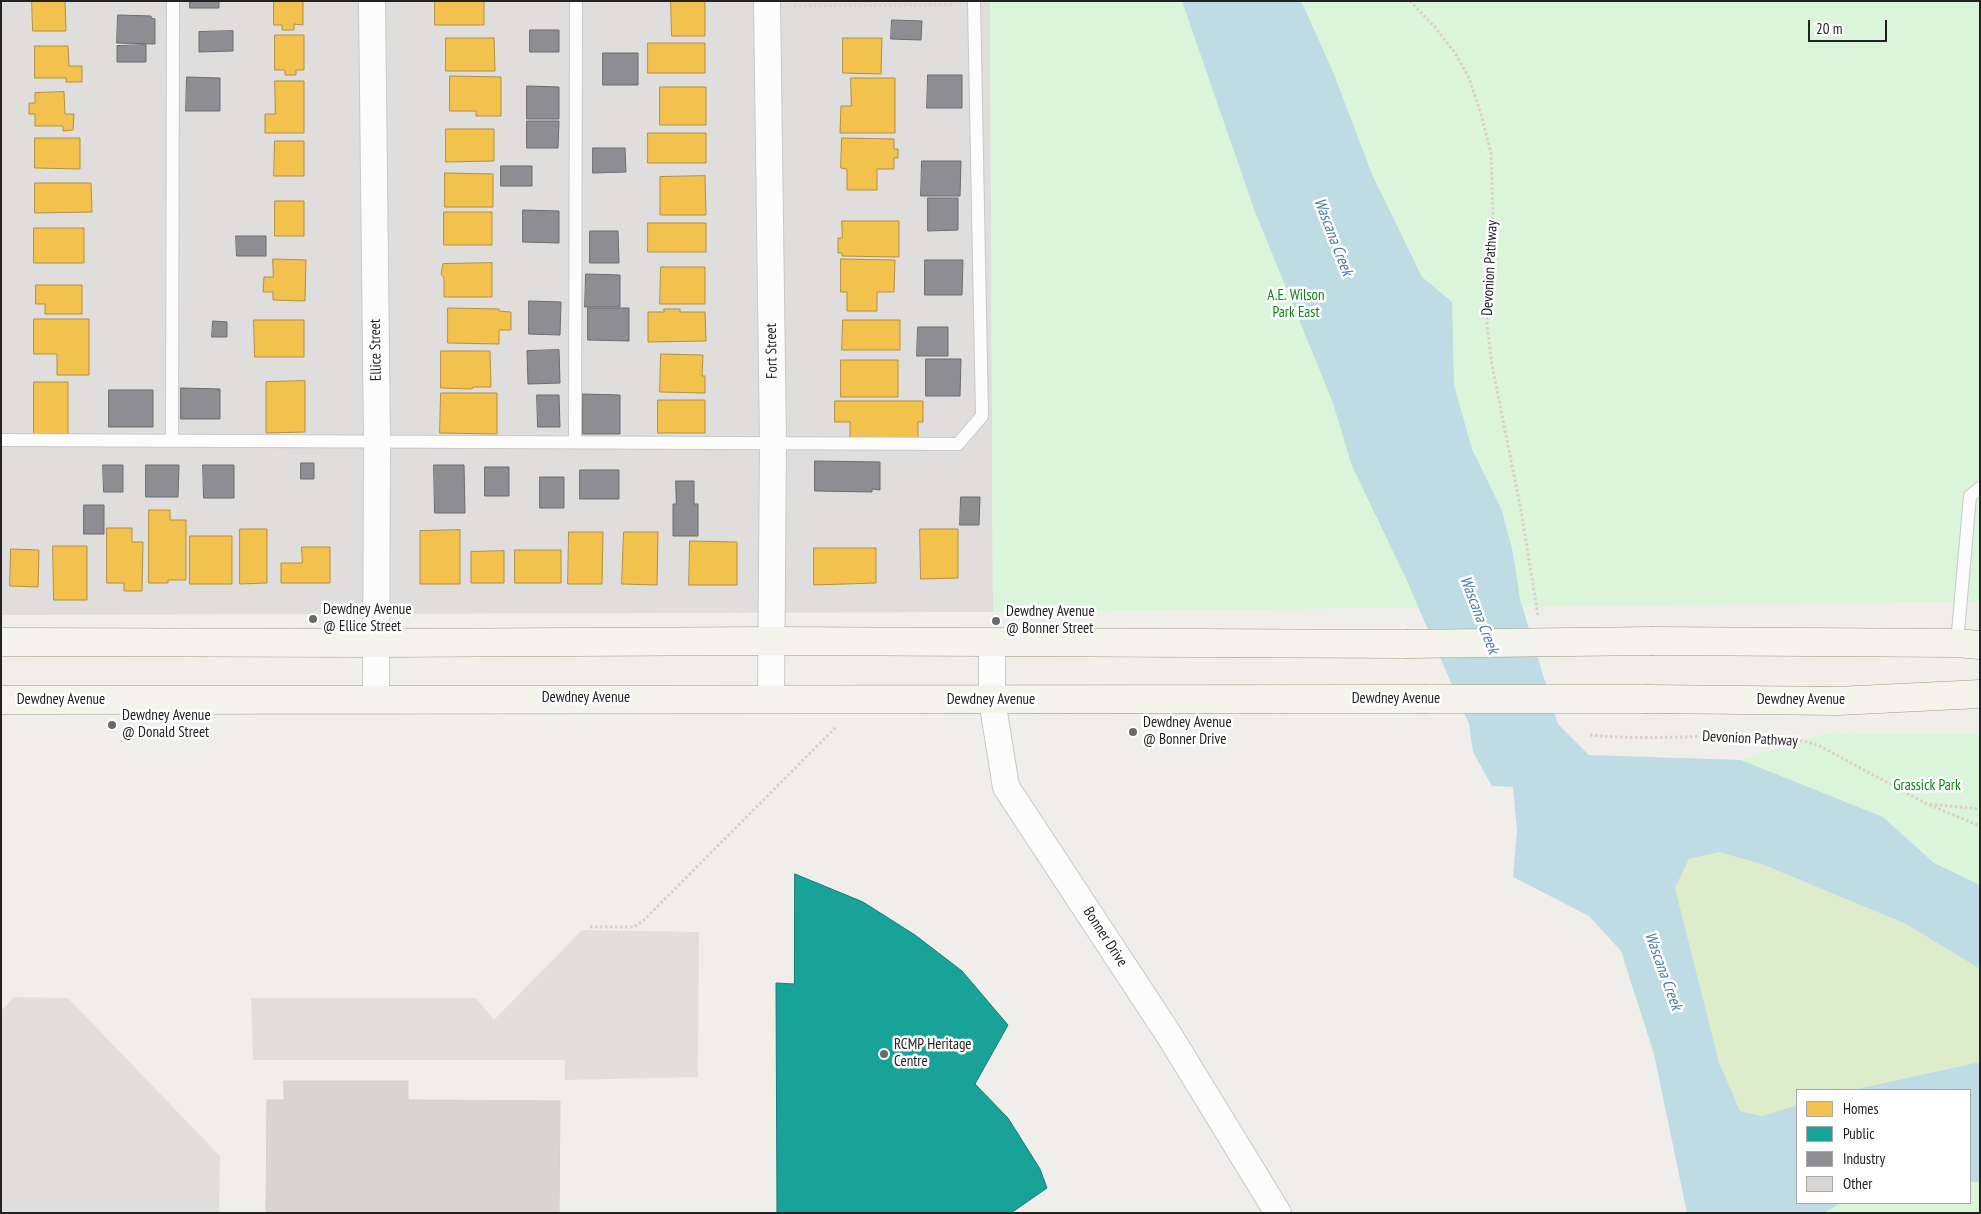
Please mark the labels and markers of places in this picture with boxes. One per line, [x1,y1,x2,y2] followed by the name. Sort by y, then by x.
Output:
[323,601,412,636] place label: Dewdney Avenue @ Ellice Street
[1006,603,1095,638] place label: Dewdney Avenue @ Bonner Street
[307,613,319,625] marker: Dewdney Avenue @ Ellice Street
[990,615,1002,627] marker: Dewdney Avenue @ Bonner Street
[122,707,211,742] place label: Dewdney Avenue @ Donald Street
[1143,714,1232,749] place label: Dewdney Avenue @ Bonner Drive
[106,719,118,731] marker: Dewdney Avenue @ Donald Street
[1127,726,1139,738] marker: Dewdney Avenue @ Bonner Drive
[894,1036,972,1071] place label: RCMP Heritage Centre
[878,1048,890,1060] marker: RCMP Heritage Centre

